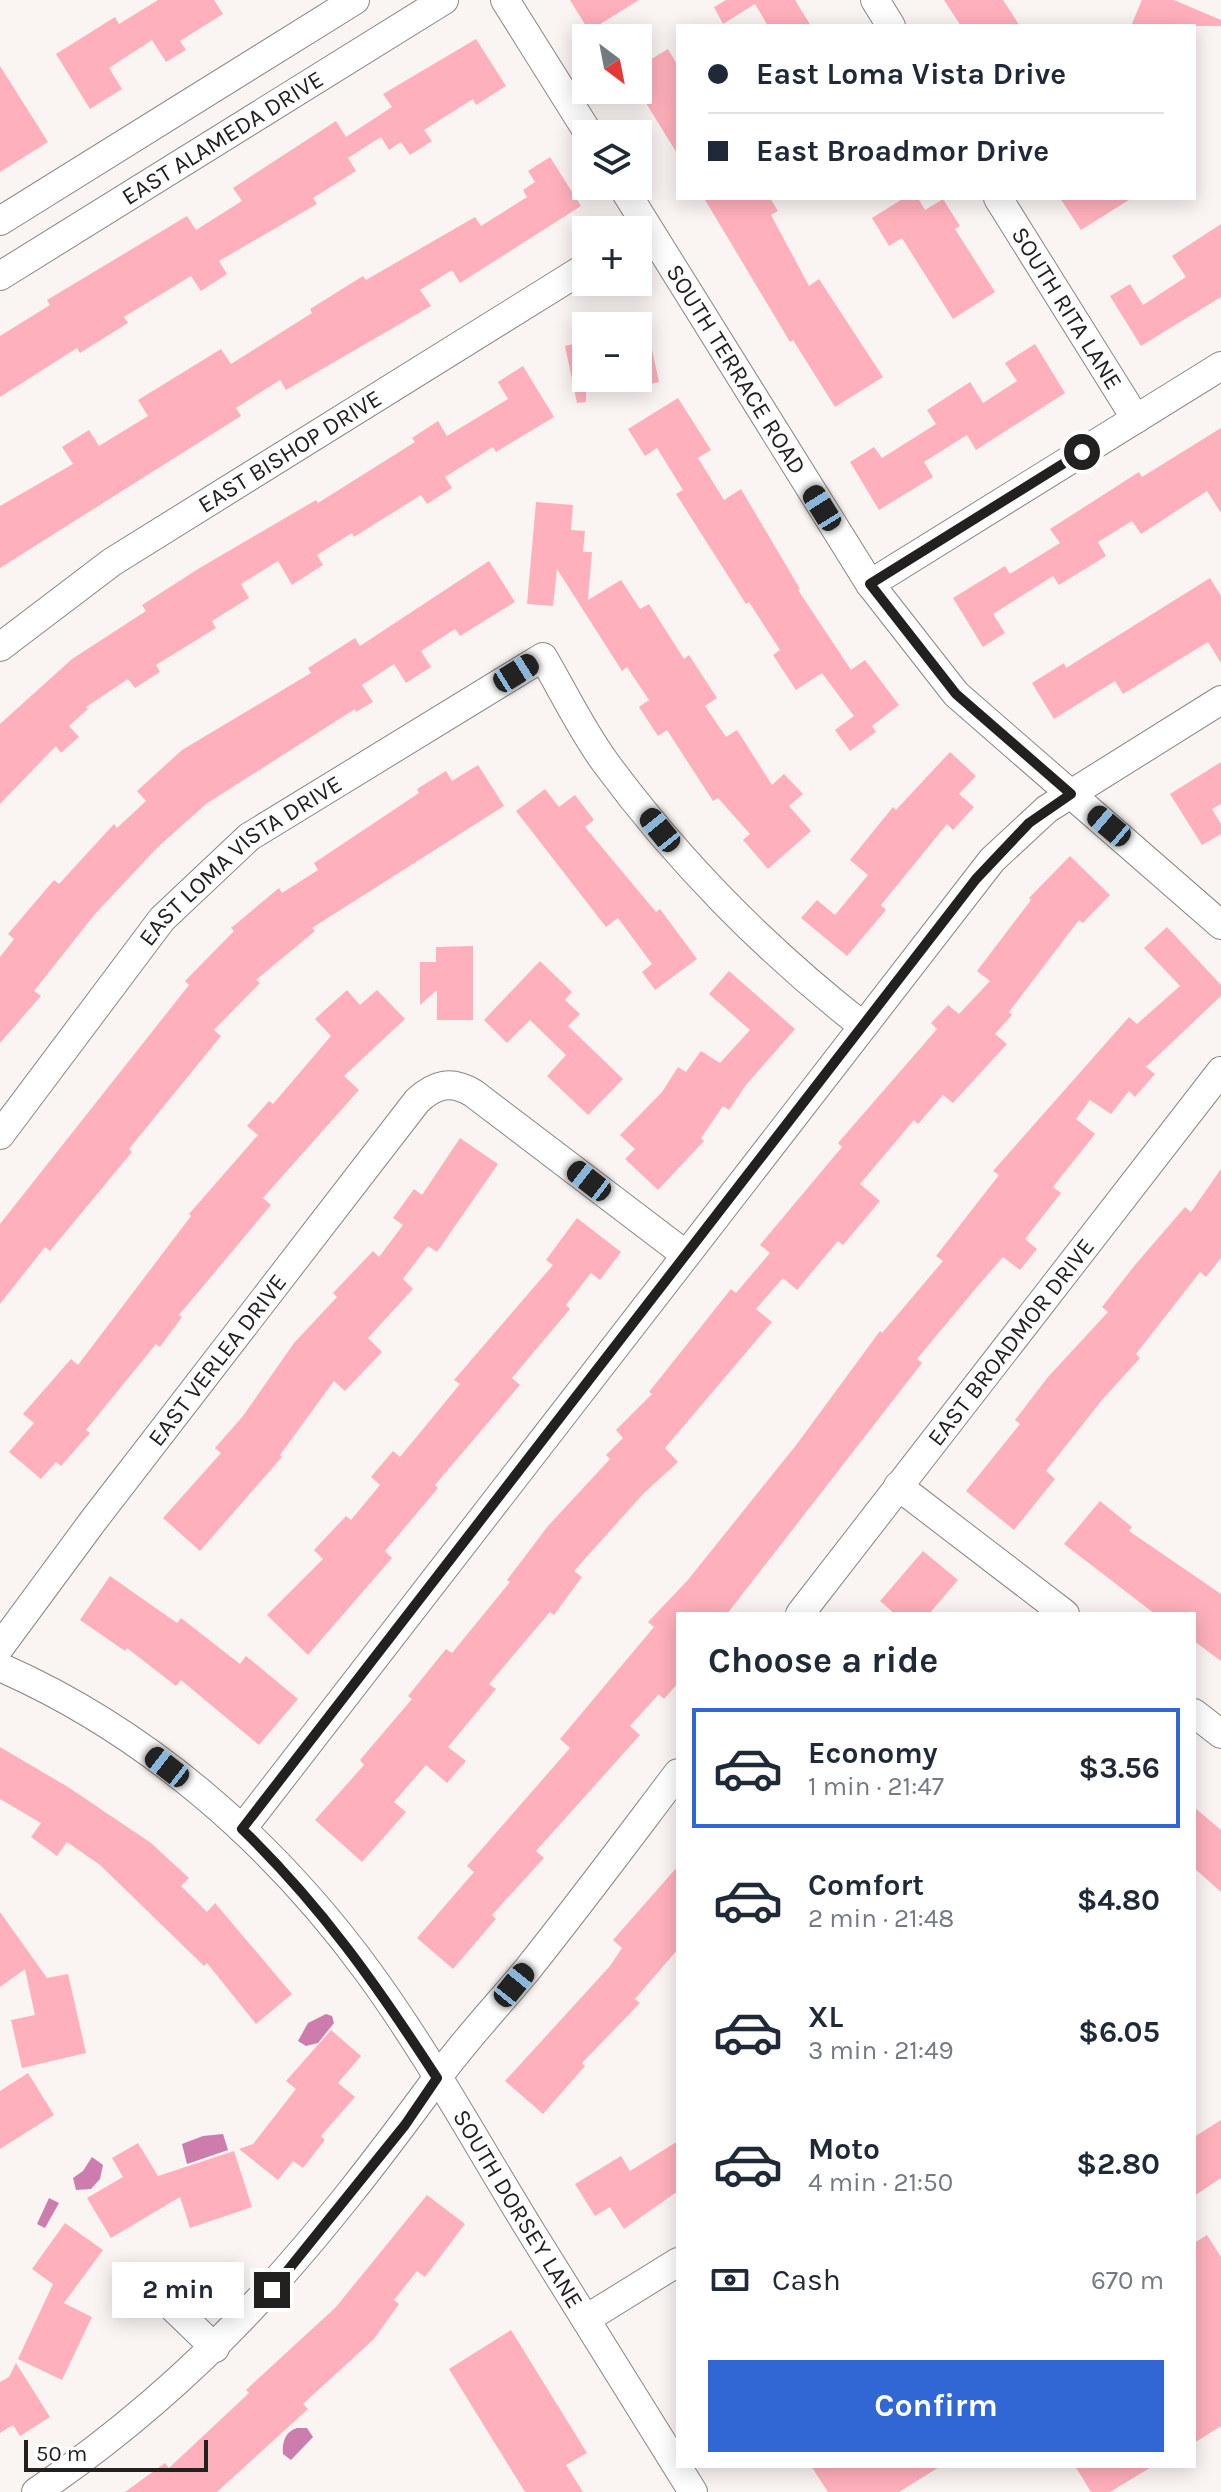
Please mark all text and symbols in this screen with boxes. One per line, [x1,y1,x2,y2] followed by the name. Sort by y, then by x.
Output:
[572,24,652,104] north arrow
[572,24,652,392] map controls
[756,56,1066,92] text: East Loma Vista Drive
[117,65,328,211] street label: EAST ALAMEDA DRIVE
[572,120,652,200] button: layers
[756,133,1049,169] text: East Broadmor Drive
[572,216,652,296] button: +
[1006,222,1128,395] street label: SOUTH RITA LANE
[660,259,812,479] street label: SOUTH TERRACE ROAD
[572,312,652,392] button: −
[193,384,387,519] street label: EAST BISHOP DRIVE
[1064,434,1100,470] route start
[799,481,845,535] car
[489,650,543,696] car
[133,770,347,951] street label: EAST LOMA VISTA DRIVE
[1083,801,1135,851] car
[636,804,684,856] car
[563,1157,615,1205] car
[922,1233,1100,1451] street label: EAST BROADMOR DRIVE
[142,1268,292,1452] street label: EAST VERLEA DRIVE
[708,1639,938,1681] text: Choose a ride
[712,1732,784,1804] icon: car
[808,1735,938,1771] text: Economy
[141,1743,193,1791] car
[1079,1750,1160,1786] text: $3.56
[808,1771,944,1802] text: 1 min · 21:47
[712,1864,784,1936] icon: car
[808,1867,924,1903] text: Comfort
[1077,1882,1160,1918] text: $4.80
[808,1903,954,1934] text: 2 min · 21:48
[490,1959,538,2011] car
[712,1996,784,2068] icon: car
[808,1999,843,2035] text: XL
[1078,2014,1160,2050] text: $6.05
[808,2035,954,2066] text: 3 min · 21:49
[447,2105,589,2313] street label: SOUTH DORSEY LANE
[712,2128,784,2200] icon: car
[808,2131,880,2167] text: Moto
[1076,2146,1160,2182] text: $2.80
[808,2167,953,2198] text: 4 min · 21:50
[708,2258,752,2302] icon: cash
[112,2262,244,2318] callout: 2 min
[772,2262,841,2298] text: Cash
[1091,2265,1164,2296] text: 670 m
[254,2272,290,2308] route end
[142,2274,214,2305] text: 2 min
[708,2360,1164,2452] button: Confirm
[24,2436,208,2472] scale bar
[36,2441,87,2467] text: 50 m

